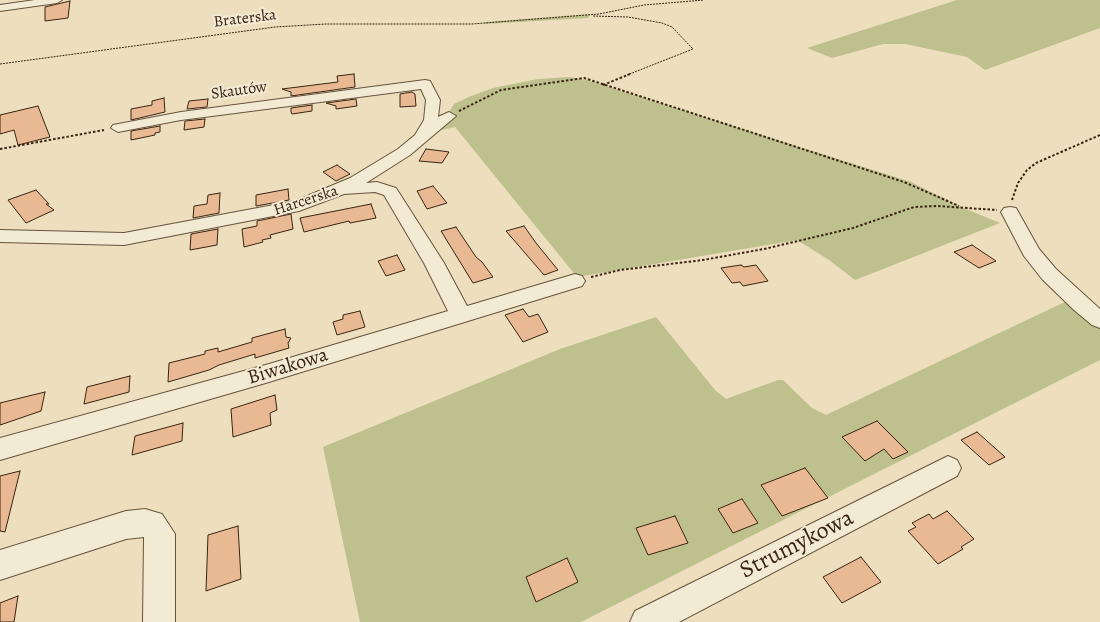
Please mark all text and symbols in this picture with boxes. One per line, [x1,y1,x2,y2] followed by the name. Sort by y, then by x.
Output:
[213,6,277,32] street label: Braterska
[210,78,268,104] street label: Skautów
[271,182,341,220] street label: Harcerska
[245,343,331,391] street label: Biwakowa
[735,504,859,586] street label: Strumykowa

